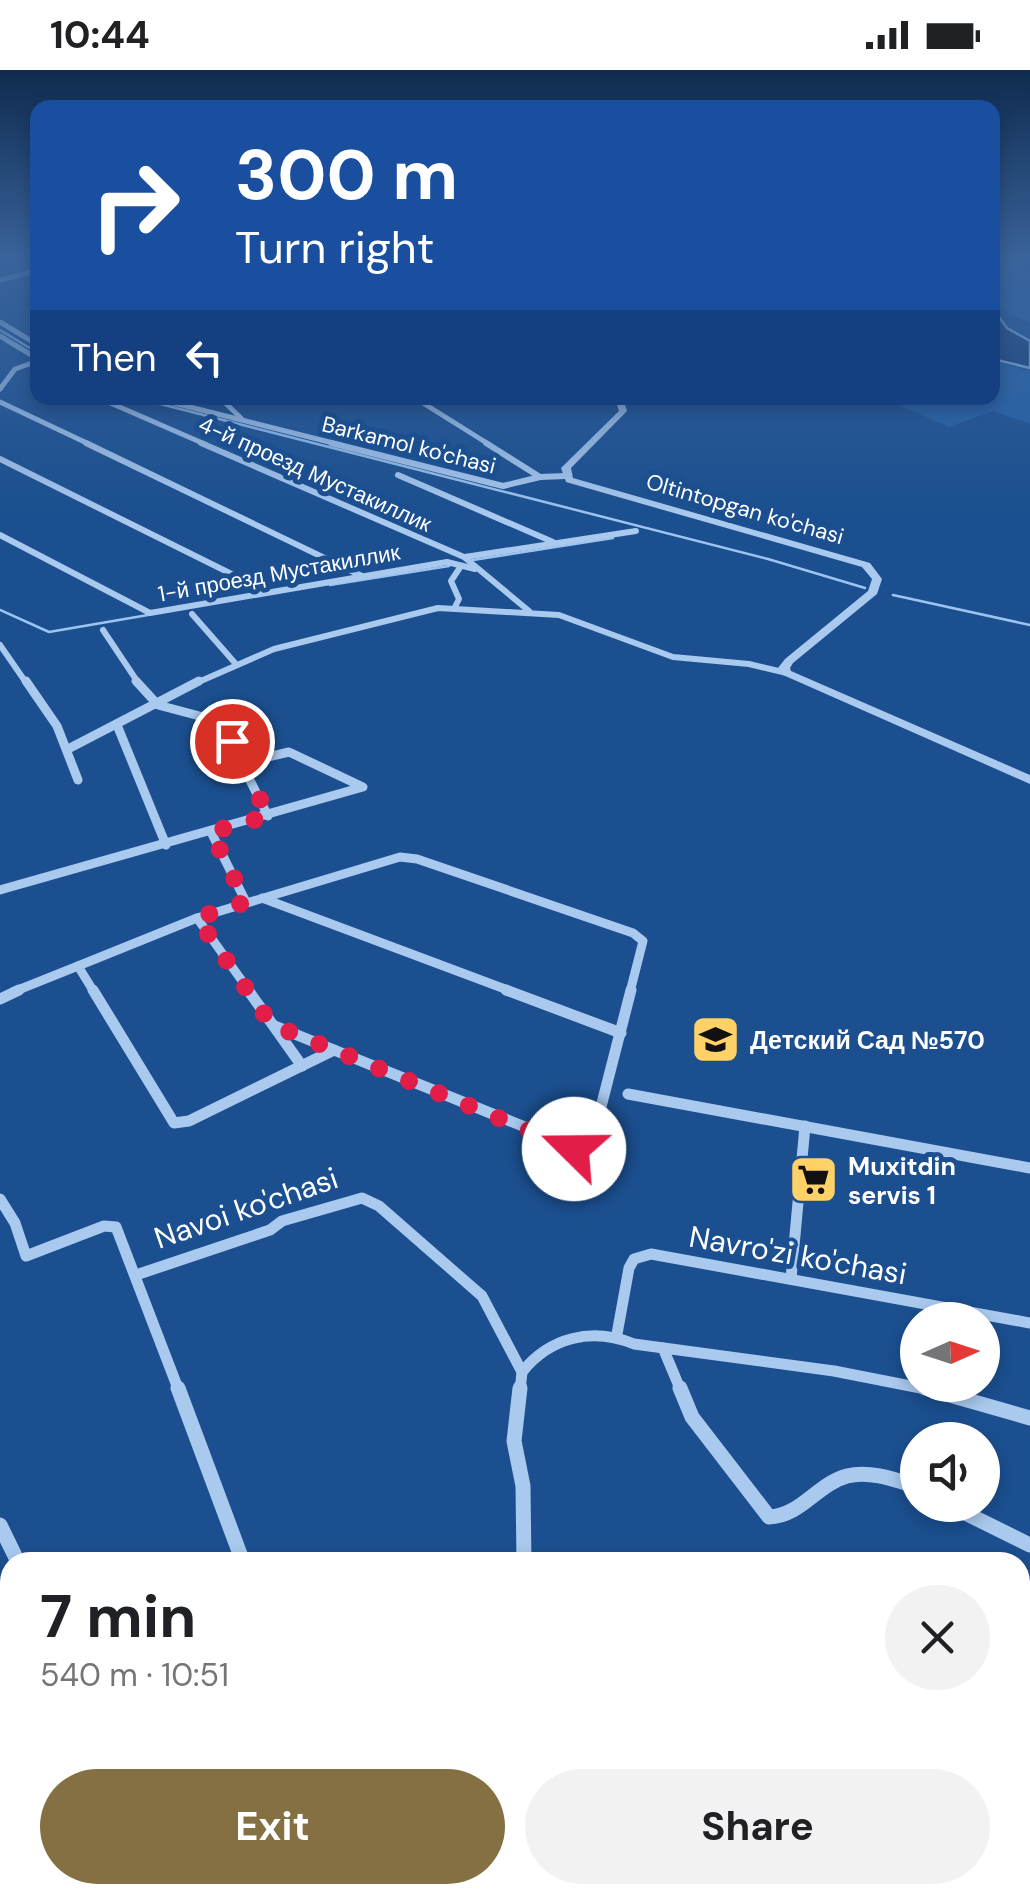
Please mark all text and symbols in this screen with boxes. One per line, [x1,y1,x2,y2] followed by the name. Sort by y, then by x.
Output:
[50,10,150,60] text: 10:44
[235,130,458,221] text: 300 m
[70,140,200,270] icon: right
[235,218,434,277] text: Turn right
[177,330,232,385] icon: left
[70,333,157,383] text: Then
[319,409,499,481] street label: Barkamol ko'chasi
[194,410,436,539] street label: 4-й проезд Мустакиллик
[643,467,847,551] street label: Oltintopgan ko'chasi
[156,537,403,609] street label: 1-й проезд Мустакиллик
[190,699,275,784] pin
[205,714,260,769] icon: arrive
[689,1014,741,1066] school or university icon: Детский Сад №570
[750,1024,985,1057] place label: Детский Сад №570
[522,1097,626,1201] position arrow
[848,1150,956,1212] place label: Muxitdin servis 1
[787,1154,839,1206] supermarket icon: Muxitdin servis 1
[149,1158,343,1258] street label: Navoi ko'chasi
[686,1217,910,1293] street label: Navro'zi ko'chasi
[900,1302,1000,1402] north arrow
[900,1302,1000,1522] map controls
[900,1422,1000,1522] button: sound
[40,1577,196,1656] text: 7 min
[885,1585,990,1690] button: close
[40,1654,229,1696] text: 540 m · 10:51
[40,1769,505,1884] button: Exit
[525,1769,990,1884] button: Share

